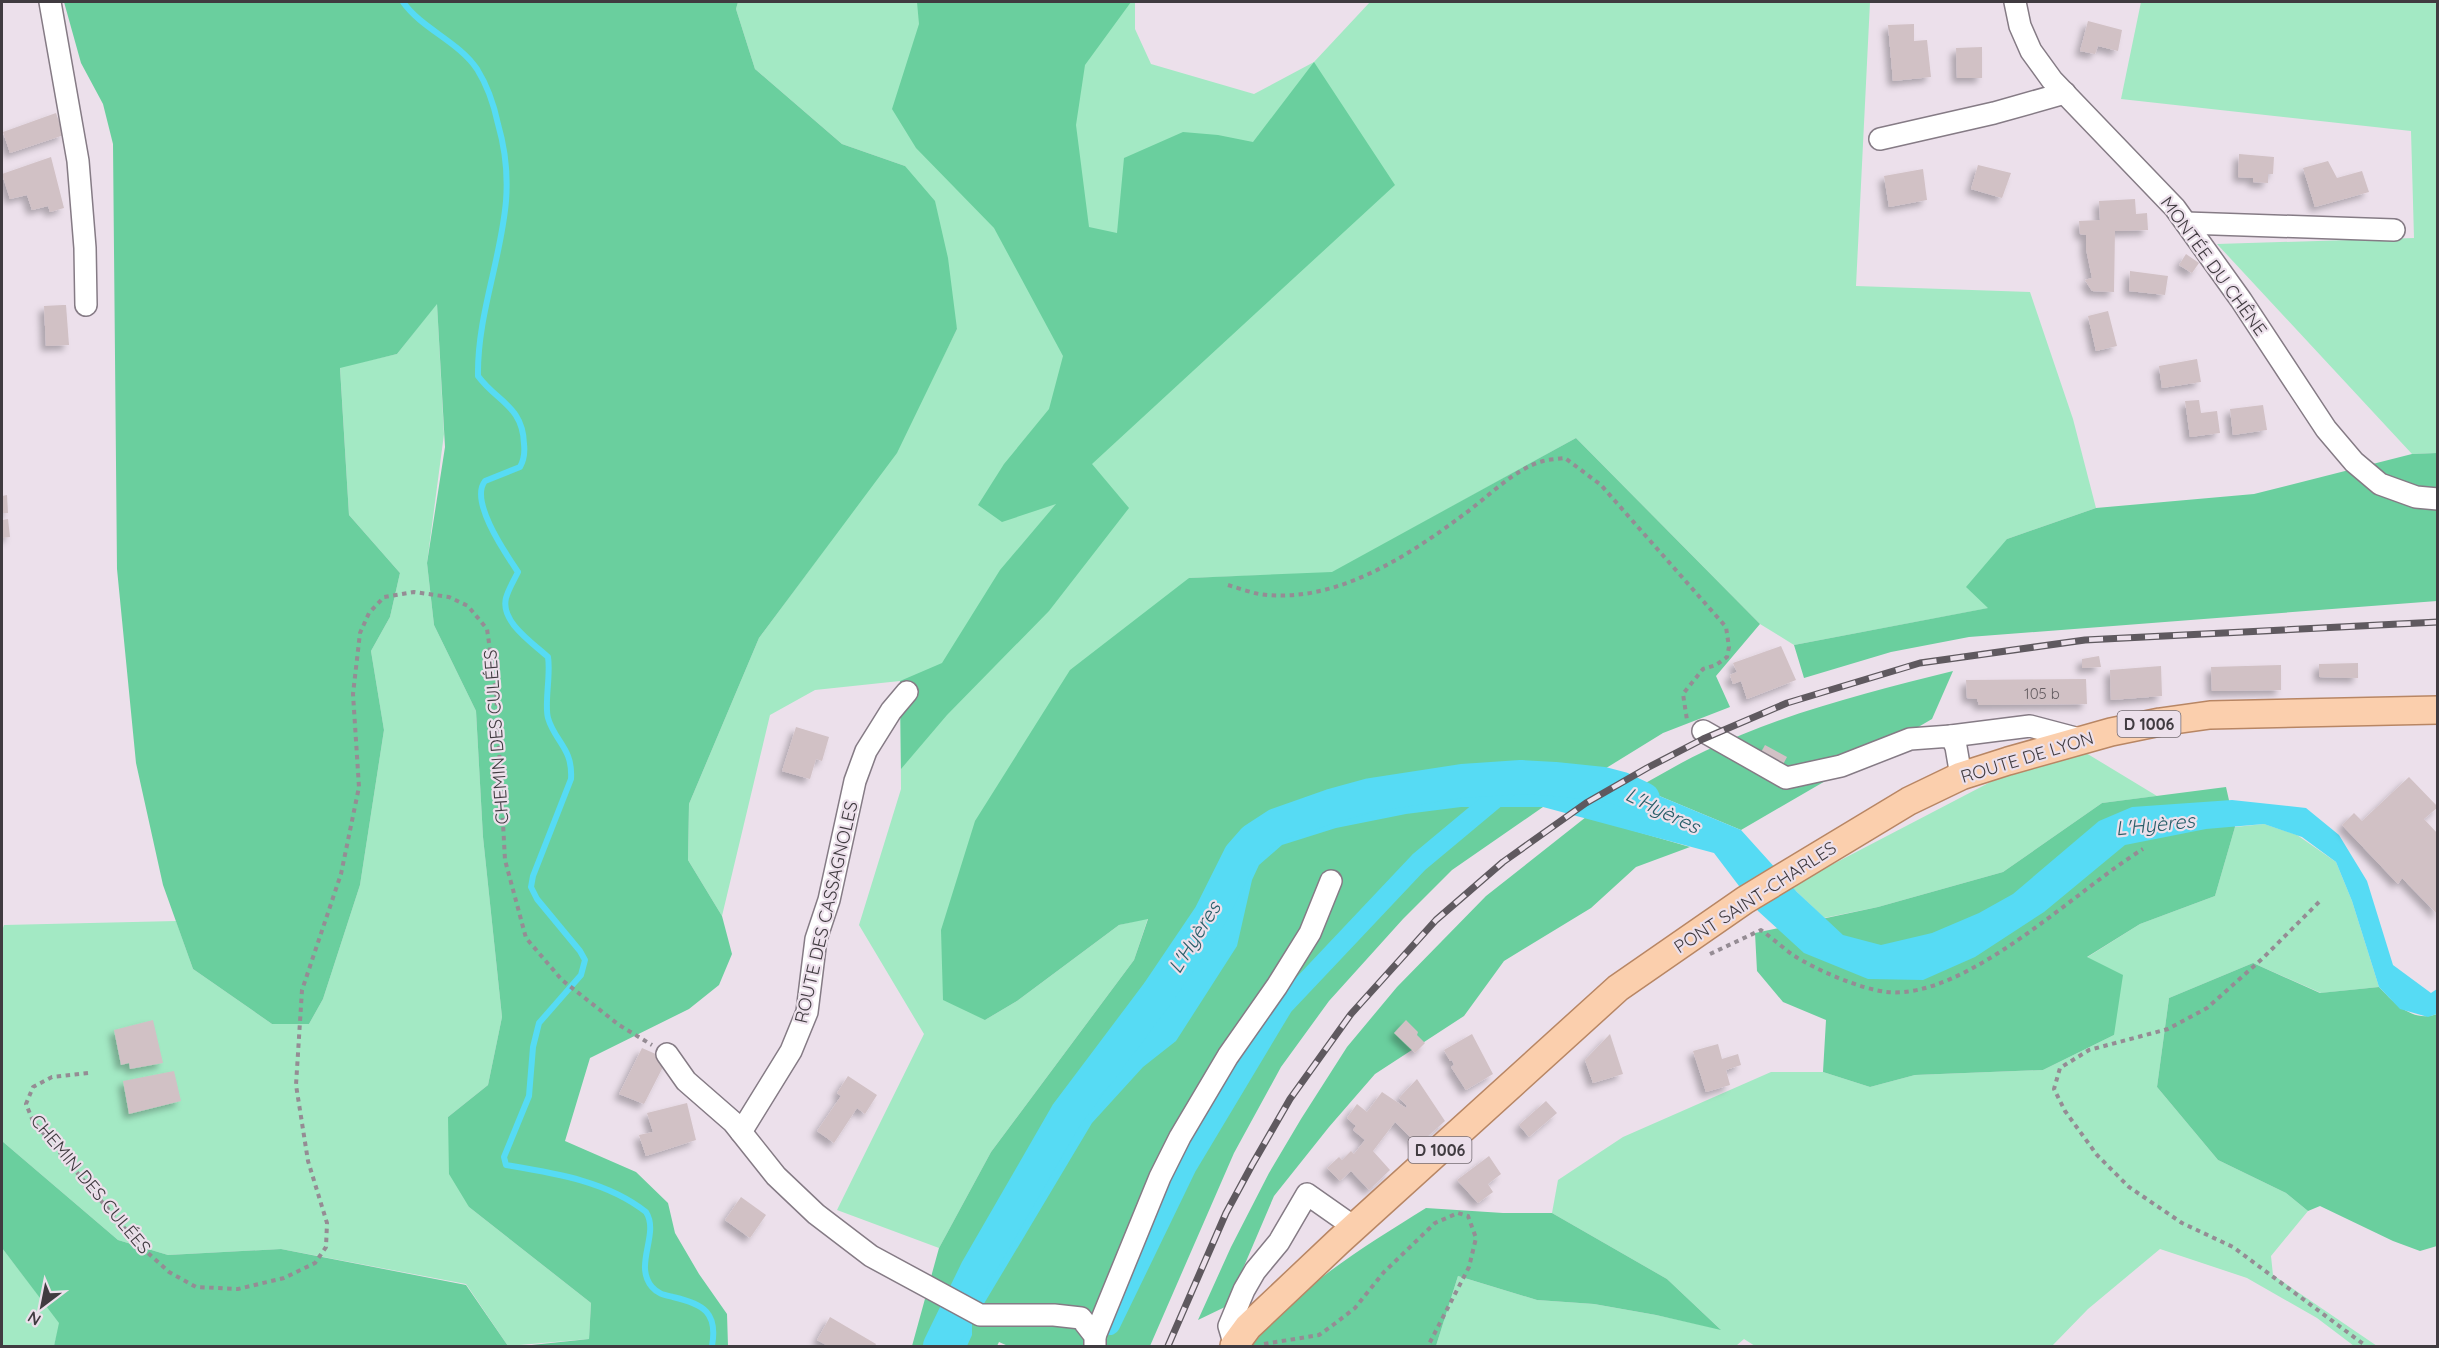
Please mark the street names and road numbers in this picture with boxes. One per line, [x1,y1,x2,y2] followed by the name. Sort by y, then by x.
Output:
[2156,192,2272,340] street label: MONTÉE DU CHÊNE
[478,649,514,825] street label: CHEMIN DES CULÉES
[2118,711,2180,737] road number: D 1006
[1958,726,2096,788] street label: ROUTE DE LYON
[789,799,863,1025] street label: ROUTE DES CASSAGNOLES
[1669,836,1841,958] street label: PONT SAINT-CHARLES
[26,1109,156,1259] street label: CHEMIN DES CULÉES
[1408,1137,1472,1163] road number: D 1006

